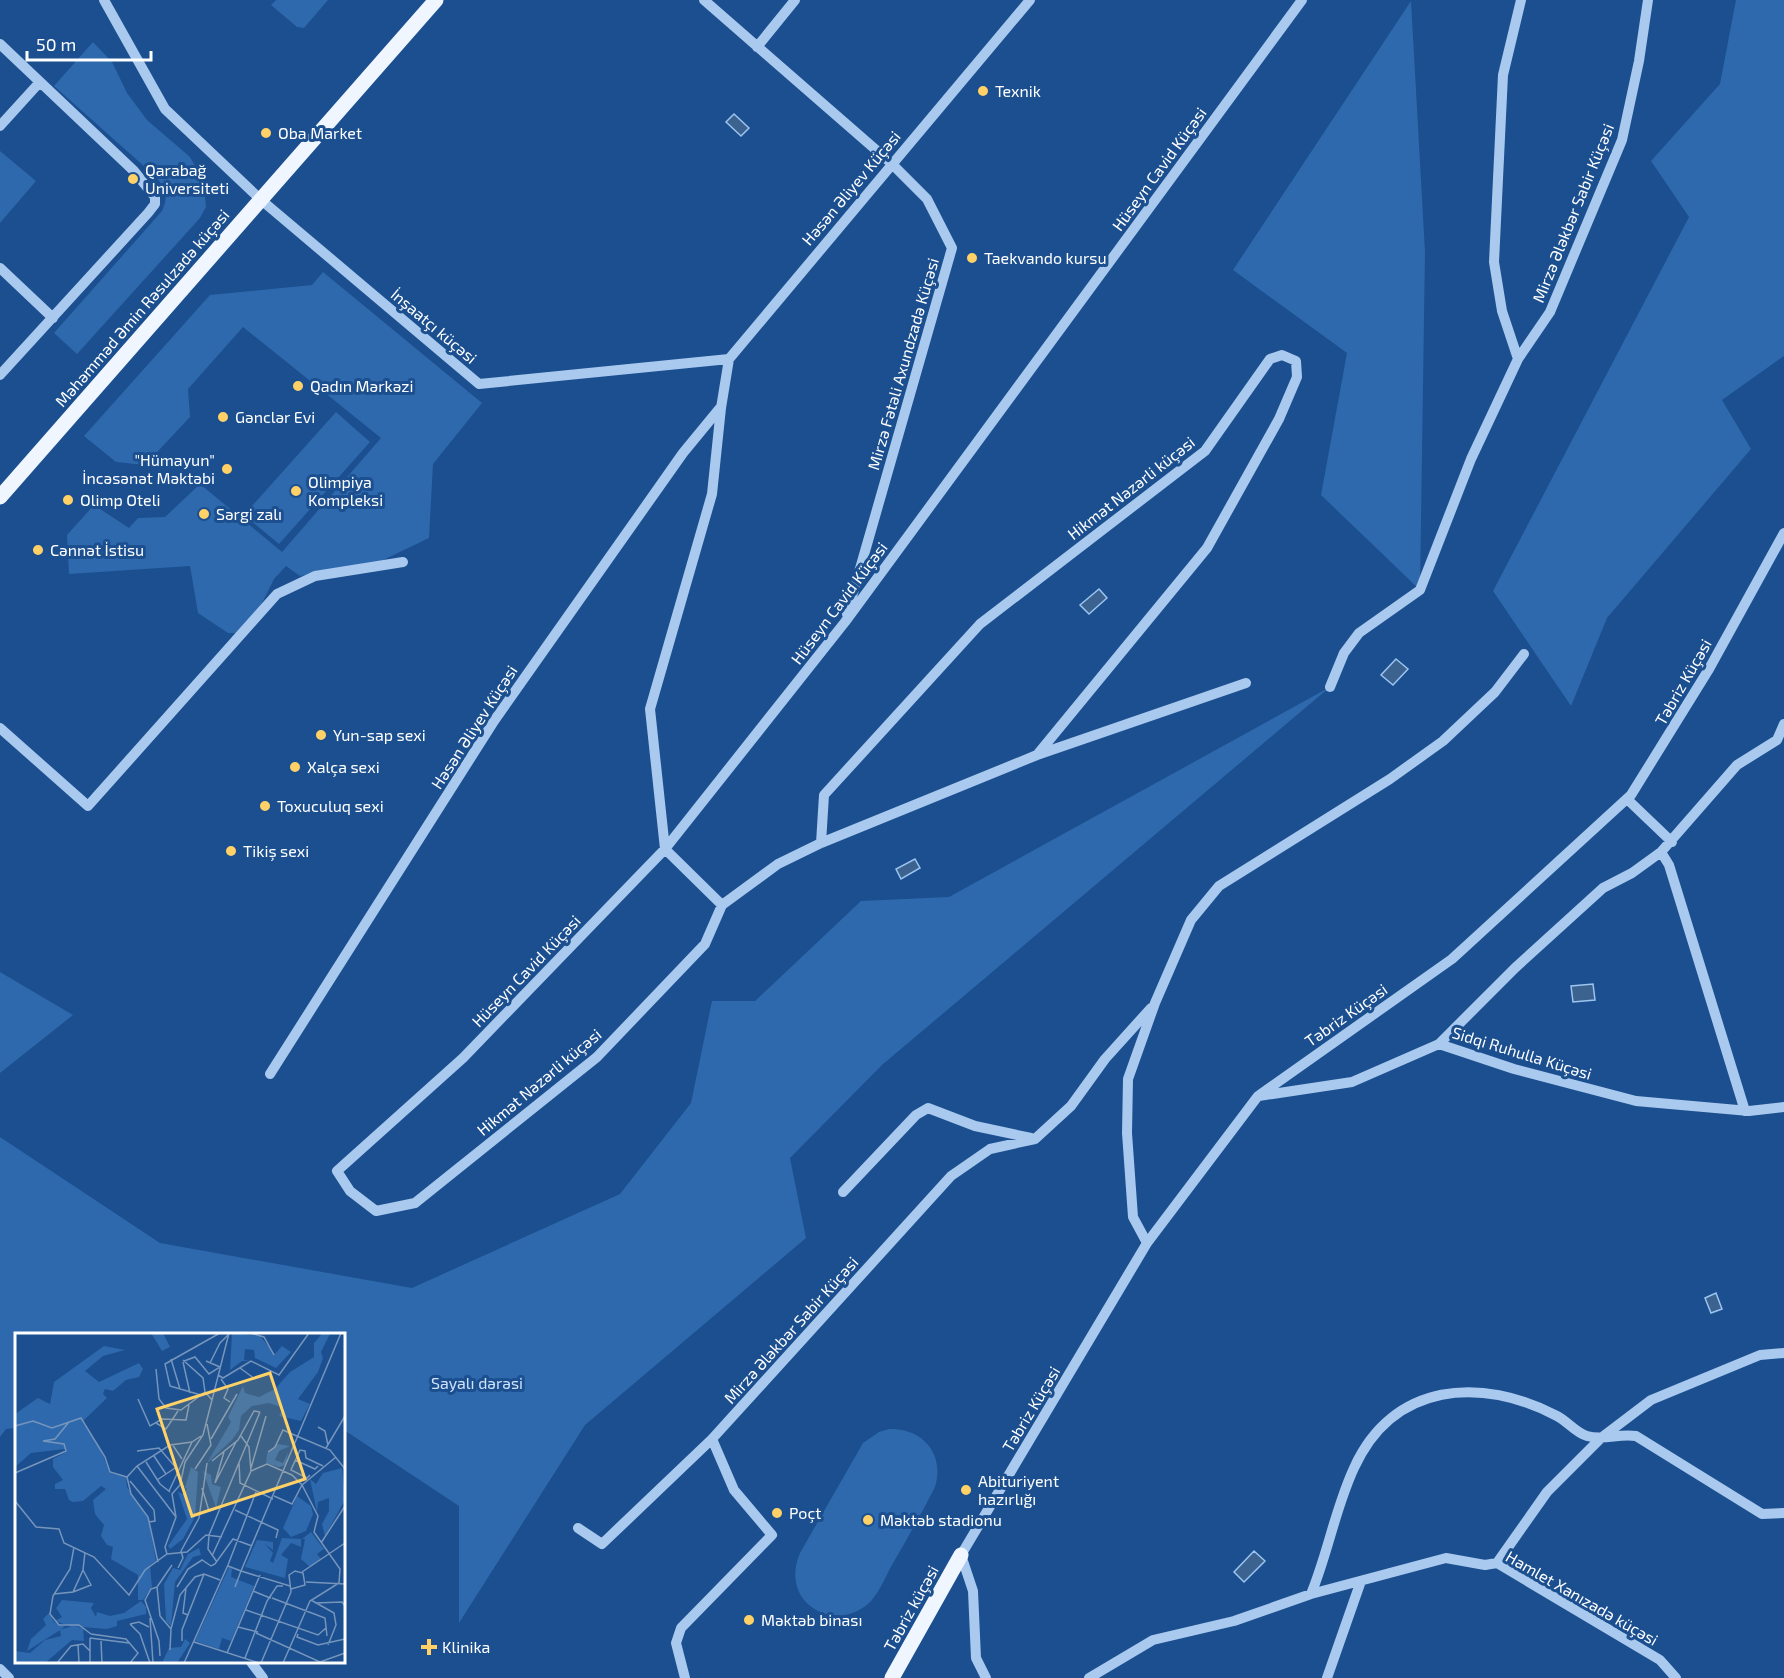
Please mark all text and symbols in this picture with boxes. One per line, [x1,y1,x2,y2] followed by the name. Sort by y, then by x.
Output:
[27,24,152,62] scale bar
[36,33,76,55] text: 50 m
[995,81,1041,100] place label: Texnik
[976,84,990,98] marker: Texnik
[1107,103,1211,235] street label: Hüseyn Cavid Küçəsi
[1528,121,1618,305] street label: Mirzə Ələkbər Sabir Küçəsi
[278,123,362,142] place label: Oba Market
[259,126,273,140] marker: Oba Market
[797,127,905,249] street label: Həsən Əliyev Küçəsi
[145,160,229,197] place label: Qarabağ Universiteti
[126,172,140,186] marker: Qarabağ Universiteti
[51,205,233,411] street label: Məhəmməd Əmin Rəsulzadə küçəsi
[984,248,1107,267] place label: Taekvando kursu
[965,251,979,265] marker: Taekvando kursu
[863,256,943,472] street label: Mirzə Fətəli Axundzadə Küçəsi
[387,284,481,368] street label: İnşaatçı küçəsi
[310,376,413,396] place label: Qadın Mərkəzi
[291,379,305,393] marker: Qadın Mərkəzi
[235,407,315,426] place label: Gənclər Evi
[216,410,230,424] marker: Gənclər Evi
[1063,432,1199,544] street label: Hikmət Nəzərli küçəsi
[82,450,215,487] place label: "Hümayun" İncəsənət Məktəbi
[220,462,234,476] marker: "Hümayun" İncəsənət Məktəbi
[308,472,383,509] place label: Olimpiya Kompleksi
[289,484,303,498] marker: Olimpiya Kompleksi
[80,490,160,509] place label: Olimp Oteli
[61,493,75,507] marker: Olimp Oteli
[216,504,282,523] place label: Sərgi zalı
[197,507,211,521] marker: Sərgi zalı
[787,538,891,668] street label: Hüseyn Cavid Küçəsi
[50,540,144,559] place label: Cənnət İstisu
[31,543,45,557] marker: Cənnət İstisu
[1650,635,1716,729] street label: Təbriz Küçəsi
[427,661,521,793] street label: Həsən Əliyev Küçəsi
[333,725,426,744] place label: Yun-sap sexi
[314,728,328,742] marker: Yun-sap sexi
[307,757,380,777] place label: Xalça sexi
[288,760,302,774] marker: Xalça sexi
[277,796,384,815] place label: Toxuculuq sexi
[258,799,272,813] marker: Toxuculuq sexi
[243,841,309,861] place label: Tikiş sexi
[224,844,238,858] marker: Tikiş sexi
[467,911,585,1031] street label: Hüseyn Cavid Küçəsi
[1301,979,1391,1051] street label: Təbriz Küçəsi
[1450,1022,1594,1084] street label: Sidqi Ruhulla Küçəsi
[473,1024,605,1140] street label: Hikmət Nəzərli küçəsi
[720,1252,862,1408] street label: Mirzə Ələkbər Sabir Küçəsi
[15,1333,345,1663] inset map
[998,1363,1064,1455] street label: Təbriz Küçəsi
[431,1373,523,1392] park label: Sayalı dərəsi
[978,1471,1059,1508] place label: Abituriyent hazırlığı
[959,1483,973,1497] marker: Abituriyent hazırlığı
[789,1503,821,1523] place label: Poçt
[770,1506,784,1520] marker: Poçt
[880,1510,1002,1529] place label: Məktəb stadionu
[861,1513,875,1527] marker: Məktəb stadionu
[1502,1546,1662,1650] street label: Hamlet Xanızadə küçəsi
[879,1562,943,1654] street label: Təbriz küçəsi
[761,1610,862,1629] place label: Məktəb binası
[742,1613,756,1627] marker: Məktəb binası
[442,1637,490,1656] place label: Klinika
[420,1638,438,1656] marker: Klinika

